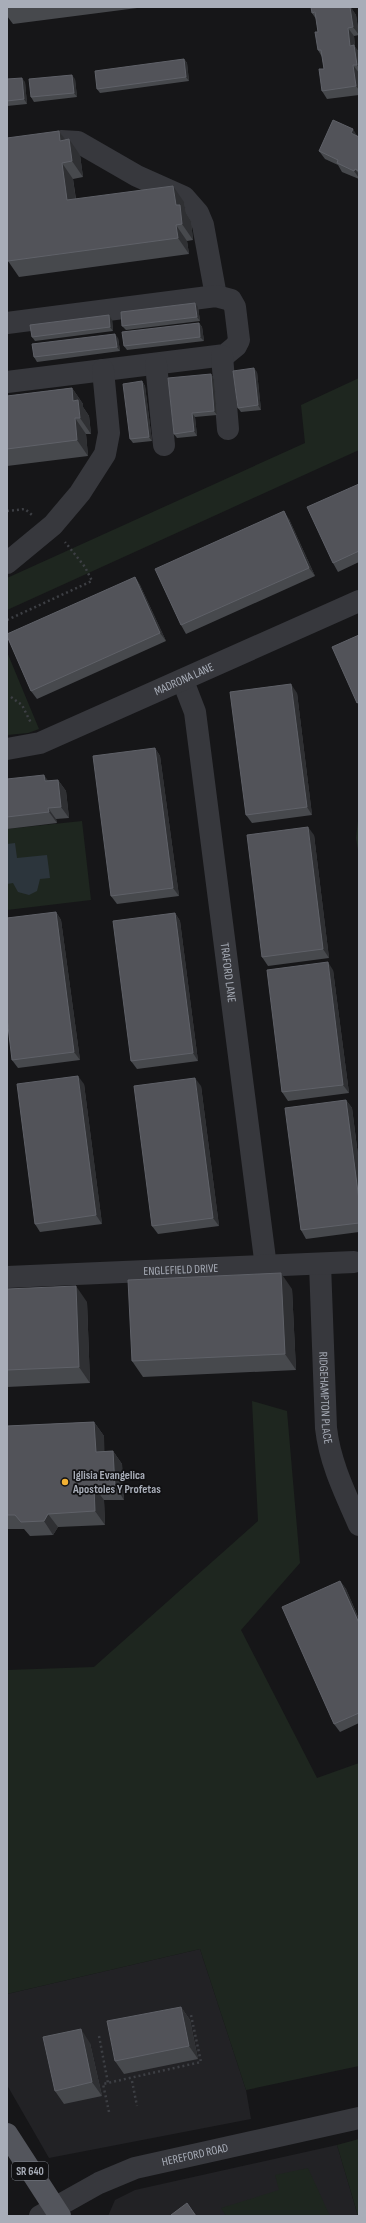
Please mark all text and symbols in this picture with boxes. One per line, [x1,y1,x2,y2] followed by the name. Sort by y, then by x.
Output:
[152,659,216,699] street label: MADRONA LANE
[217,942,240,1003] street label: TRAFORD LANE
[143,1260,219,1279] street label: ENGLEFIELD DRIVE
[316,1351,336,1445] street label: RIDGEHAMPTON PLACE
[72,1468,161,1497] place label: Iglisia Evangelica Apostoles Y Profetas
[60,1477,70,1487] marker: Iglisia Evangelica Apostoles Y Profetas
[160,2140,230,2169] street label: HEREFORD ROAD
[12,2162,48,2180] road number: SR 640

